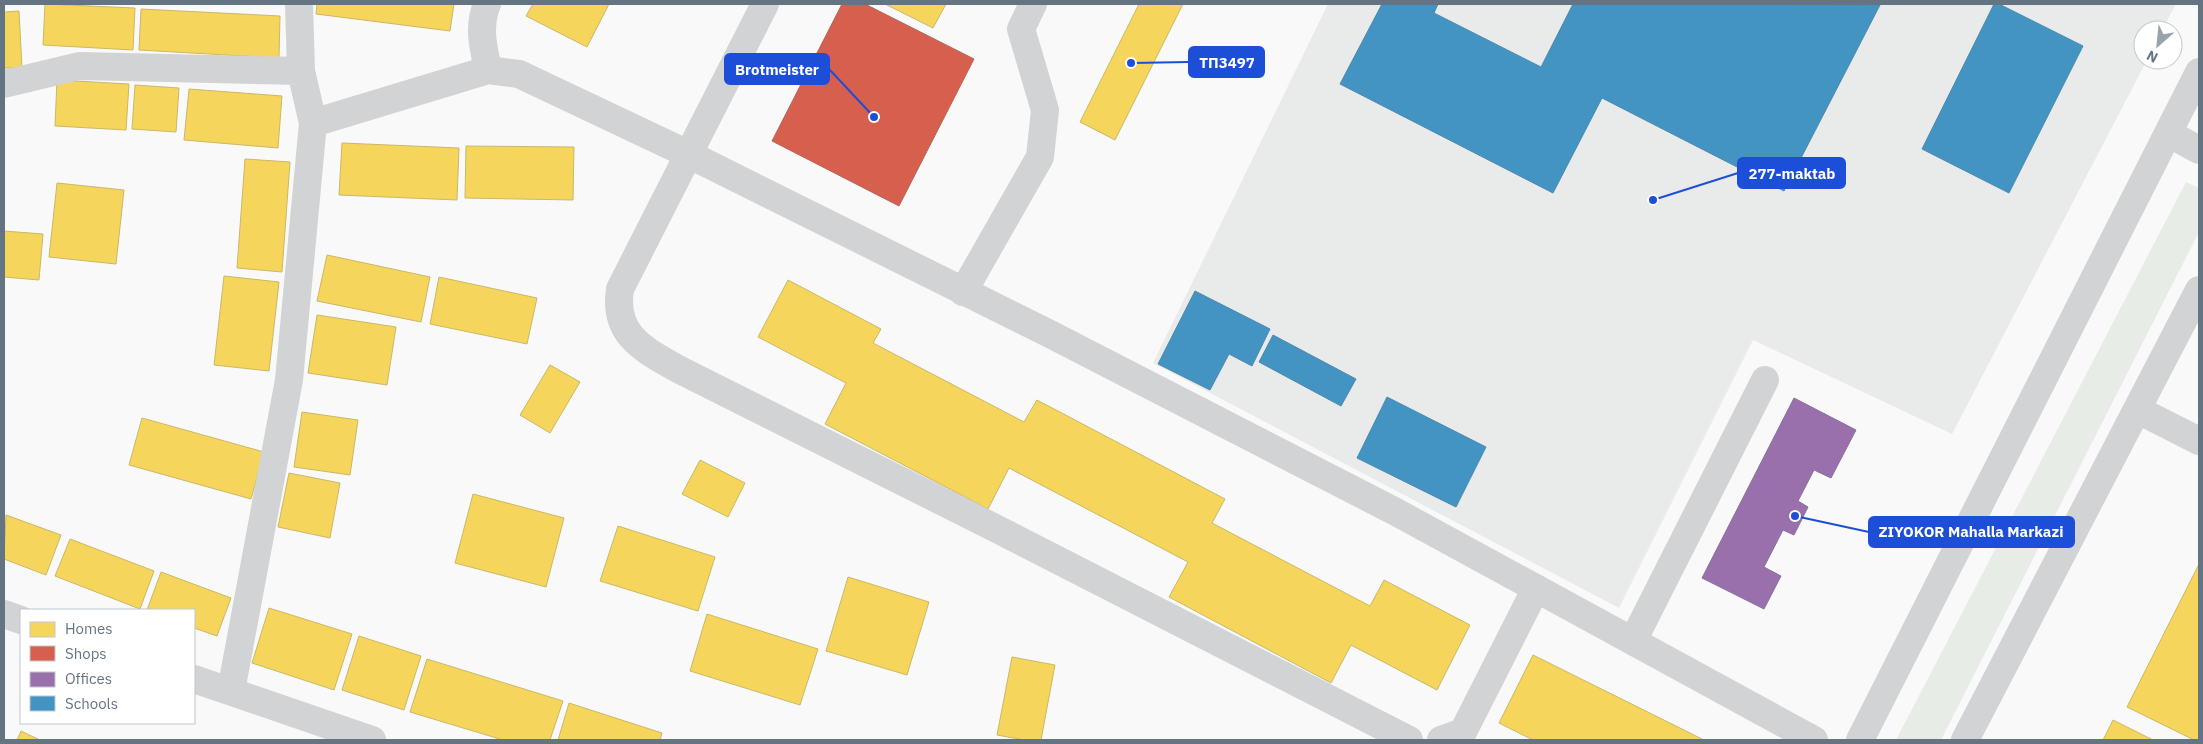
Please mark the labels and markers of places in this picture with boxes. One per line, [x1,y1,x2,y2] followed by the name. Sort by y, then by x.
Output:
[1189,47,1264,77] callout: ТП3497
[725,54,829,84] callout: Brotmeister
[1738,158,1845,188] callout: 277-maktab
[1869,517,2074,547] callout: ZIYOKOR Mahalla Markazi

